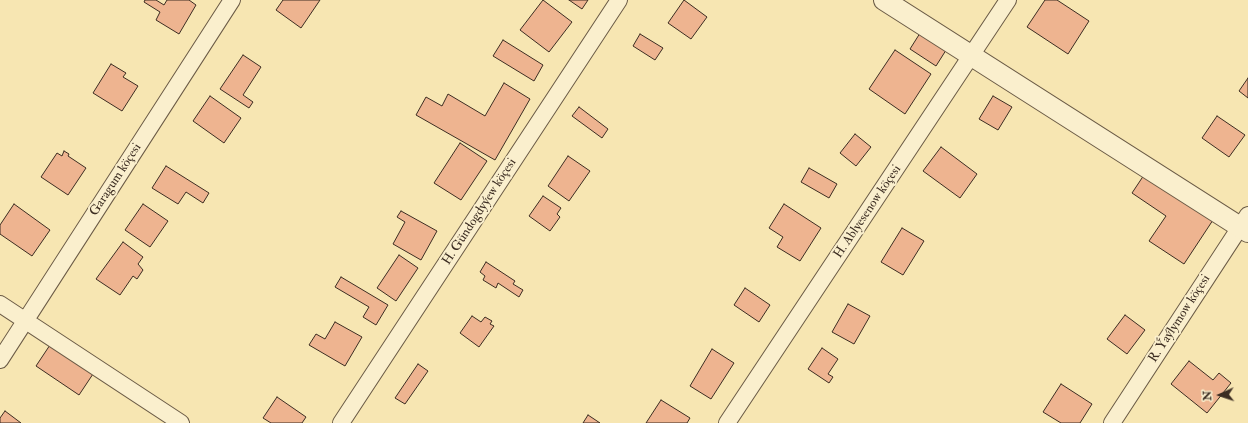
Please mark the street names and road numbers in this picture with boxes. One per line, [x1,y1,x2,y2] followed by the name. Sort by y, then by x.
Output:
[87,141,145,219] street label: Garagum köçesi
[440,156,520,268] street label: H. Gündogdyýew köçesi
[831,162,905,262] street label: H. Ablyesenow köçesi
[1146,272,1214,366] street label: R. Ýaýlymow köçesi

